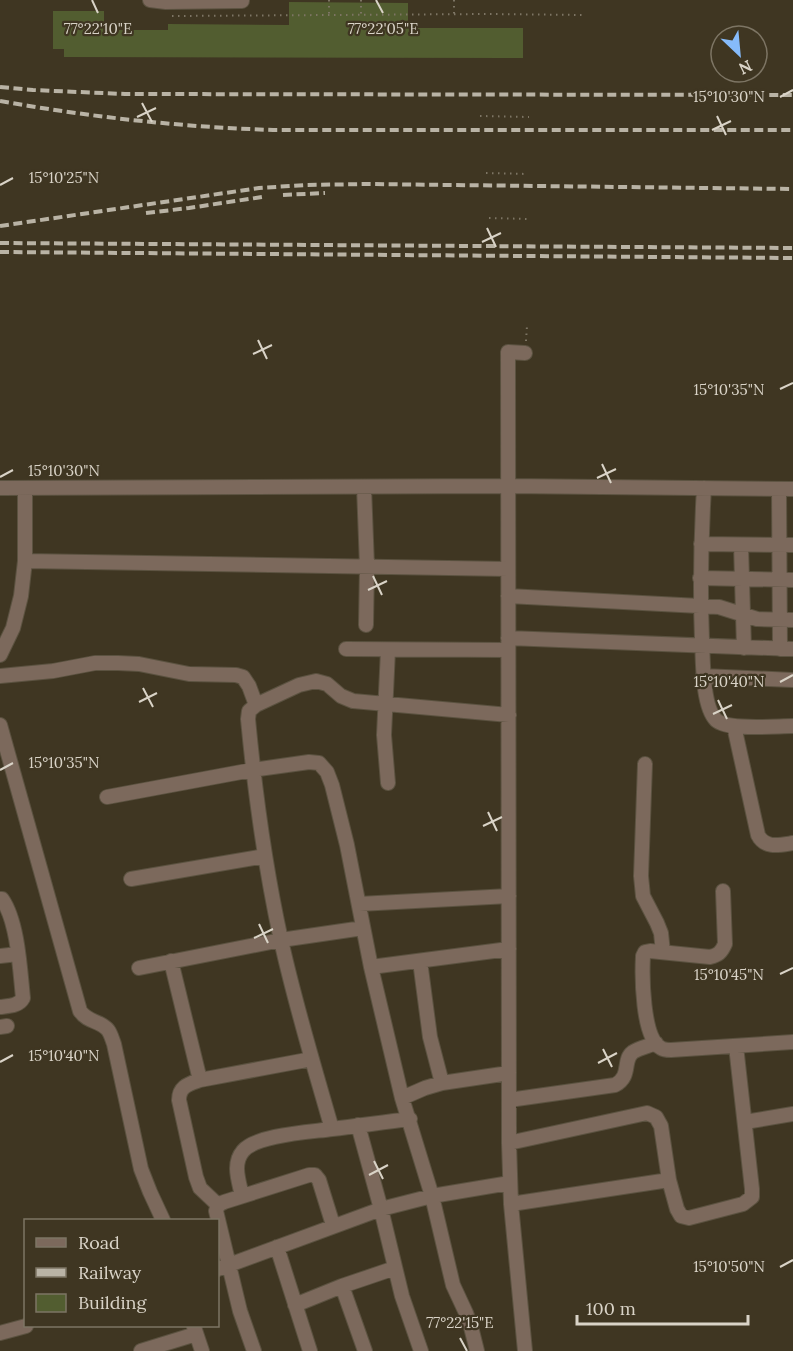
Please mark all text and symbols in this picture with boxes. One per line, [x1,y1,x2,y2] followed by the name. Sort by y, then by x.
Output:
[64,19,132,38] text: 77°22'10"E
[347,19,419,38] text: 77°22'05"E
[709,24,769,84] north arrow
[736,56,756,79] text: N
[693,87,765,106] text: 15°10'30"N
[29,168,99,187] text: 15°10'25"N
[694,380,764,399] text: 15°10'35"N
[28,461,100,480] text: 15°10'30"N
[694,672,764,691] text: 15°10'40"N
[29,753,99,772] text: 15°10'35"N
[694,965,764,984] text: 15°10'45"N
[29,1046,99,1065] text: 15°10'40"N
[24,1219,219,1327] legend
[78,1231,120,1254] text: Road
[693,1257,765,1276] text: 15°10'50"N
[78,1261,142,1284] text: Railway
[577,1288,748,1326] scale bar
[78,1291,148,1314] text: Building
[586,1297,636,1320] text: 100 m
[426,1313,494,1332] text: 77°22'15"E

